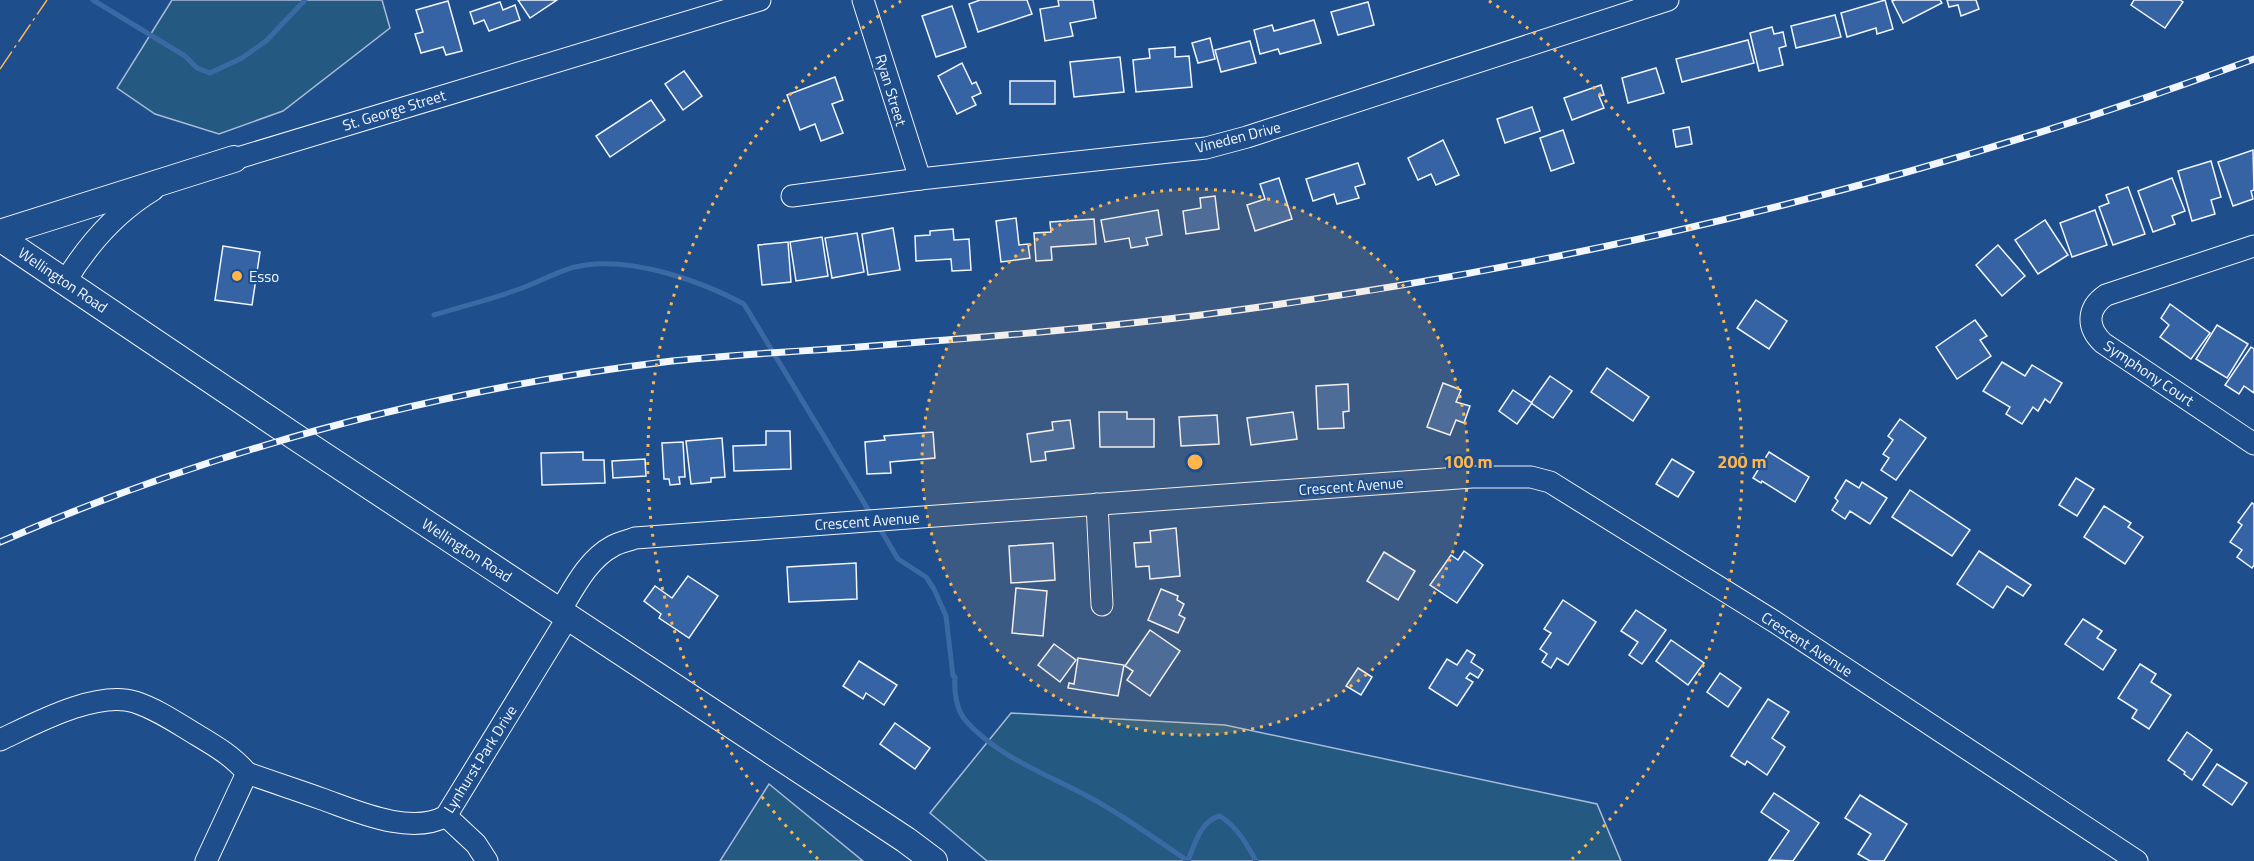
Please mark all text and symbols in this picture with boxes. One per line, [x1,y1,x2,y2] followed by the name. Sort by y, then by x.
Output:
[869,51,913,129] street label: Ryan Street
[340,83,449,137] street label: St. George Street
[1193,115,1283,159] street label: Vineden Drive
[14,242,112,318] street label: Wellington Road
[249,265,279,288] place label: Esso
[230,269,244,283] marker: Esso
[2099,334,2199,412] street label: Symphony Court
[1443,448,1493,475] text: 100 m
[1717,448,1767,475] text: 200 m
[1185,452,1205,472] centre of rings
[1298,471,1404,501] street label: Crescent Avenue
[814,506,920,536] street label: Crescent Avenue
[417,512,517,588] street label: Wellington Road
[1757,606,1857,682] street label: Crescent Avenue
[438,701,522,817] street label: Lynhurst Park Drive

